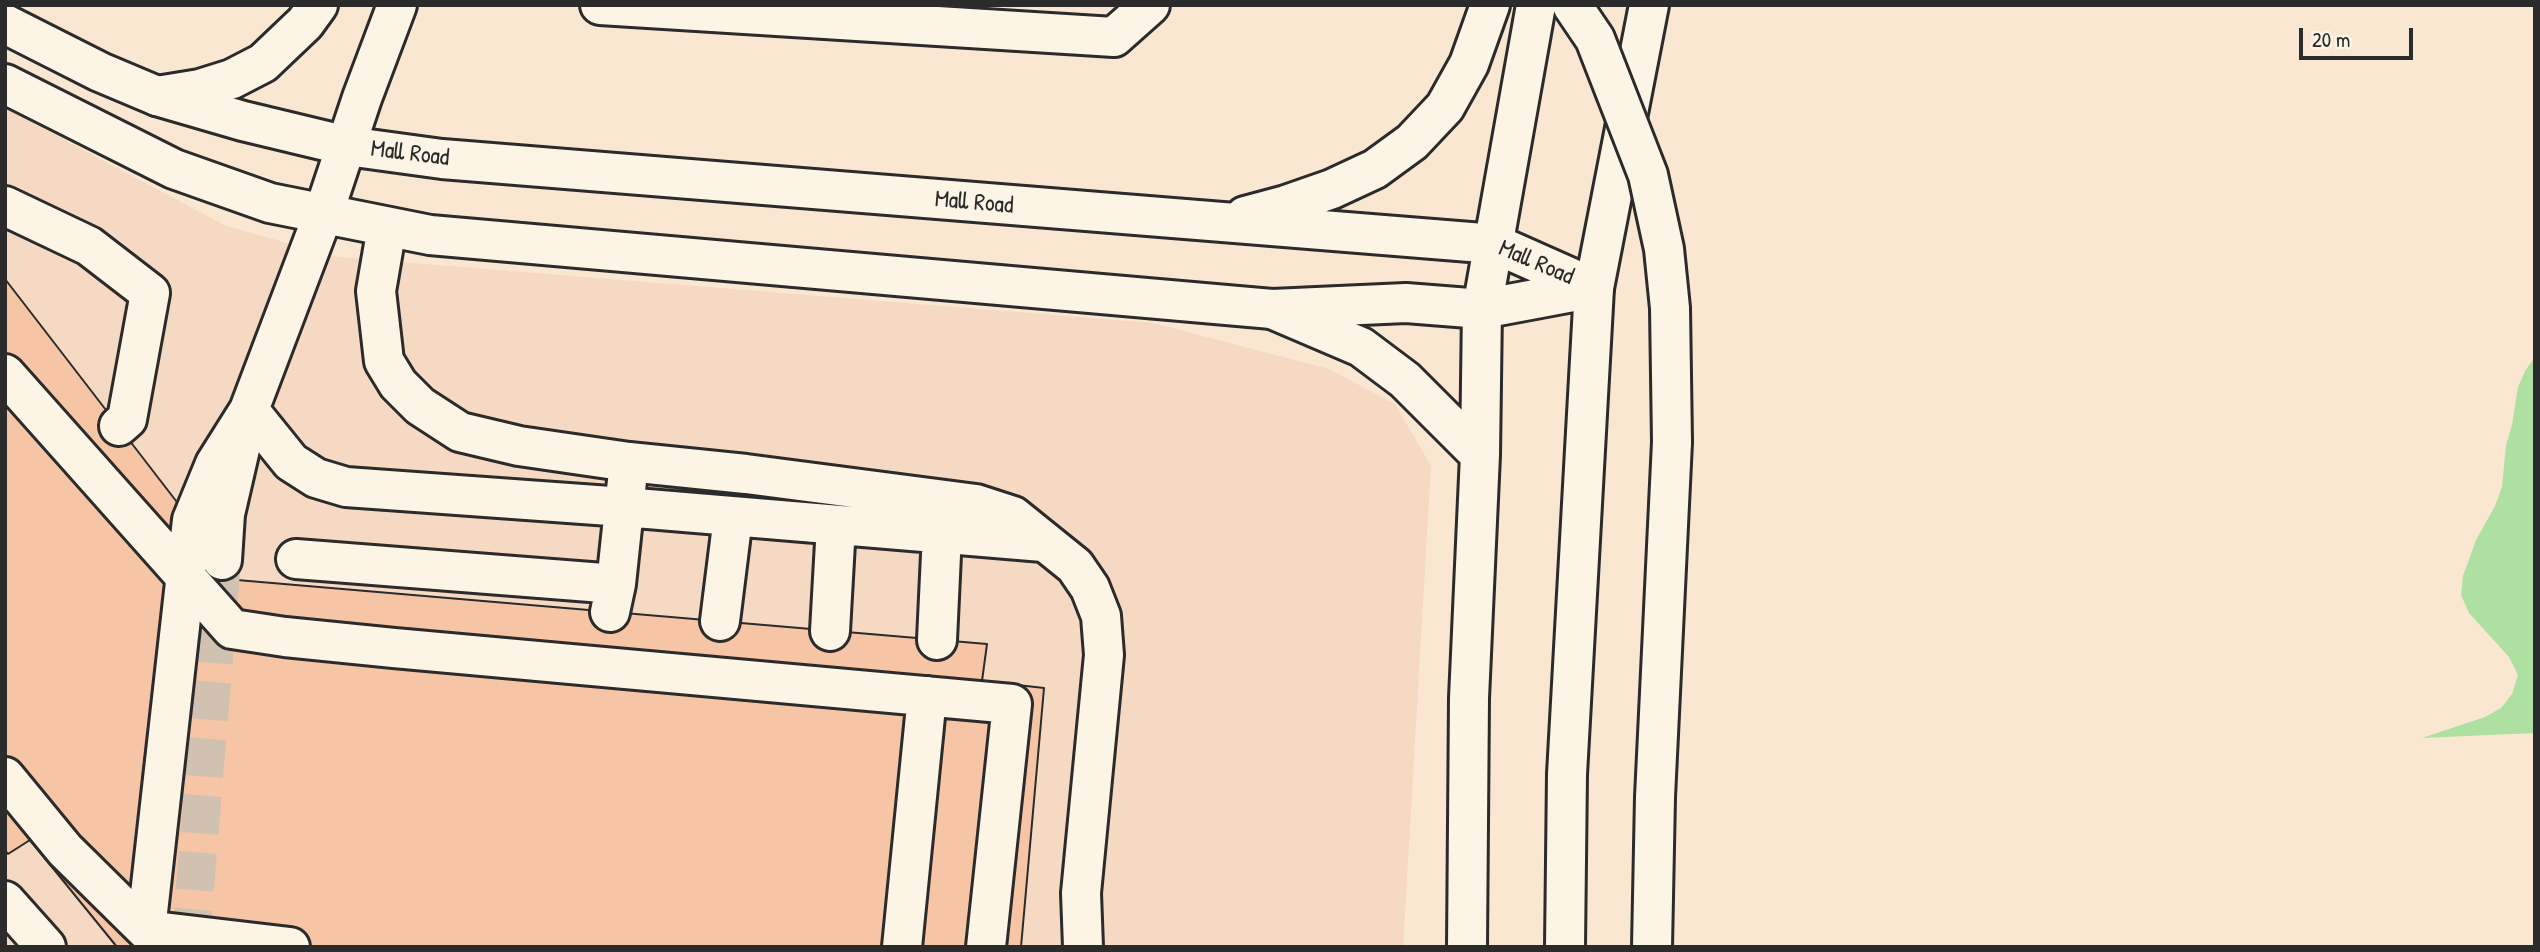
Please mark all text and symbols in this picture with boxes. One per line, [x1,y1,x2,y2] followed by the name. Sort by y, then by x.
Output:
[2302,14,2416,58] scale bar
[2312,25,2350,54] text: 20 m
[369,135,451,173] street label: Mall Road
[933,185,1015,221] street label: Mall Road
[1494,234,1578,292] street label: Mall Road

